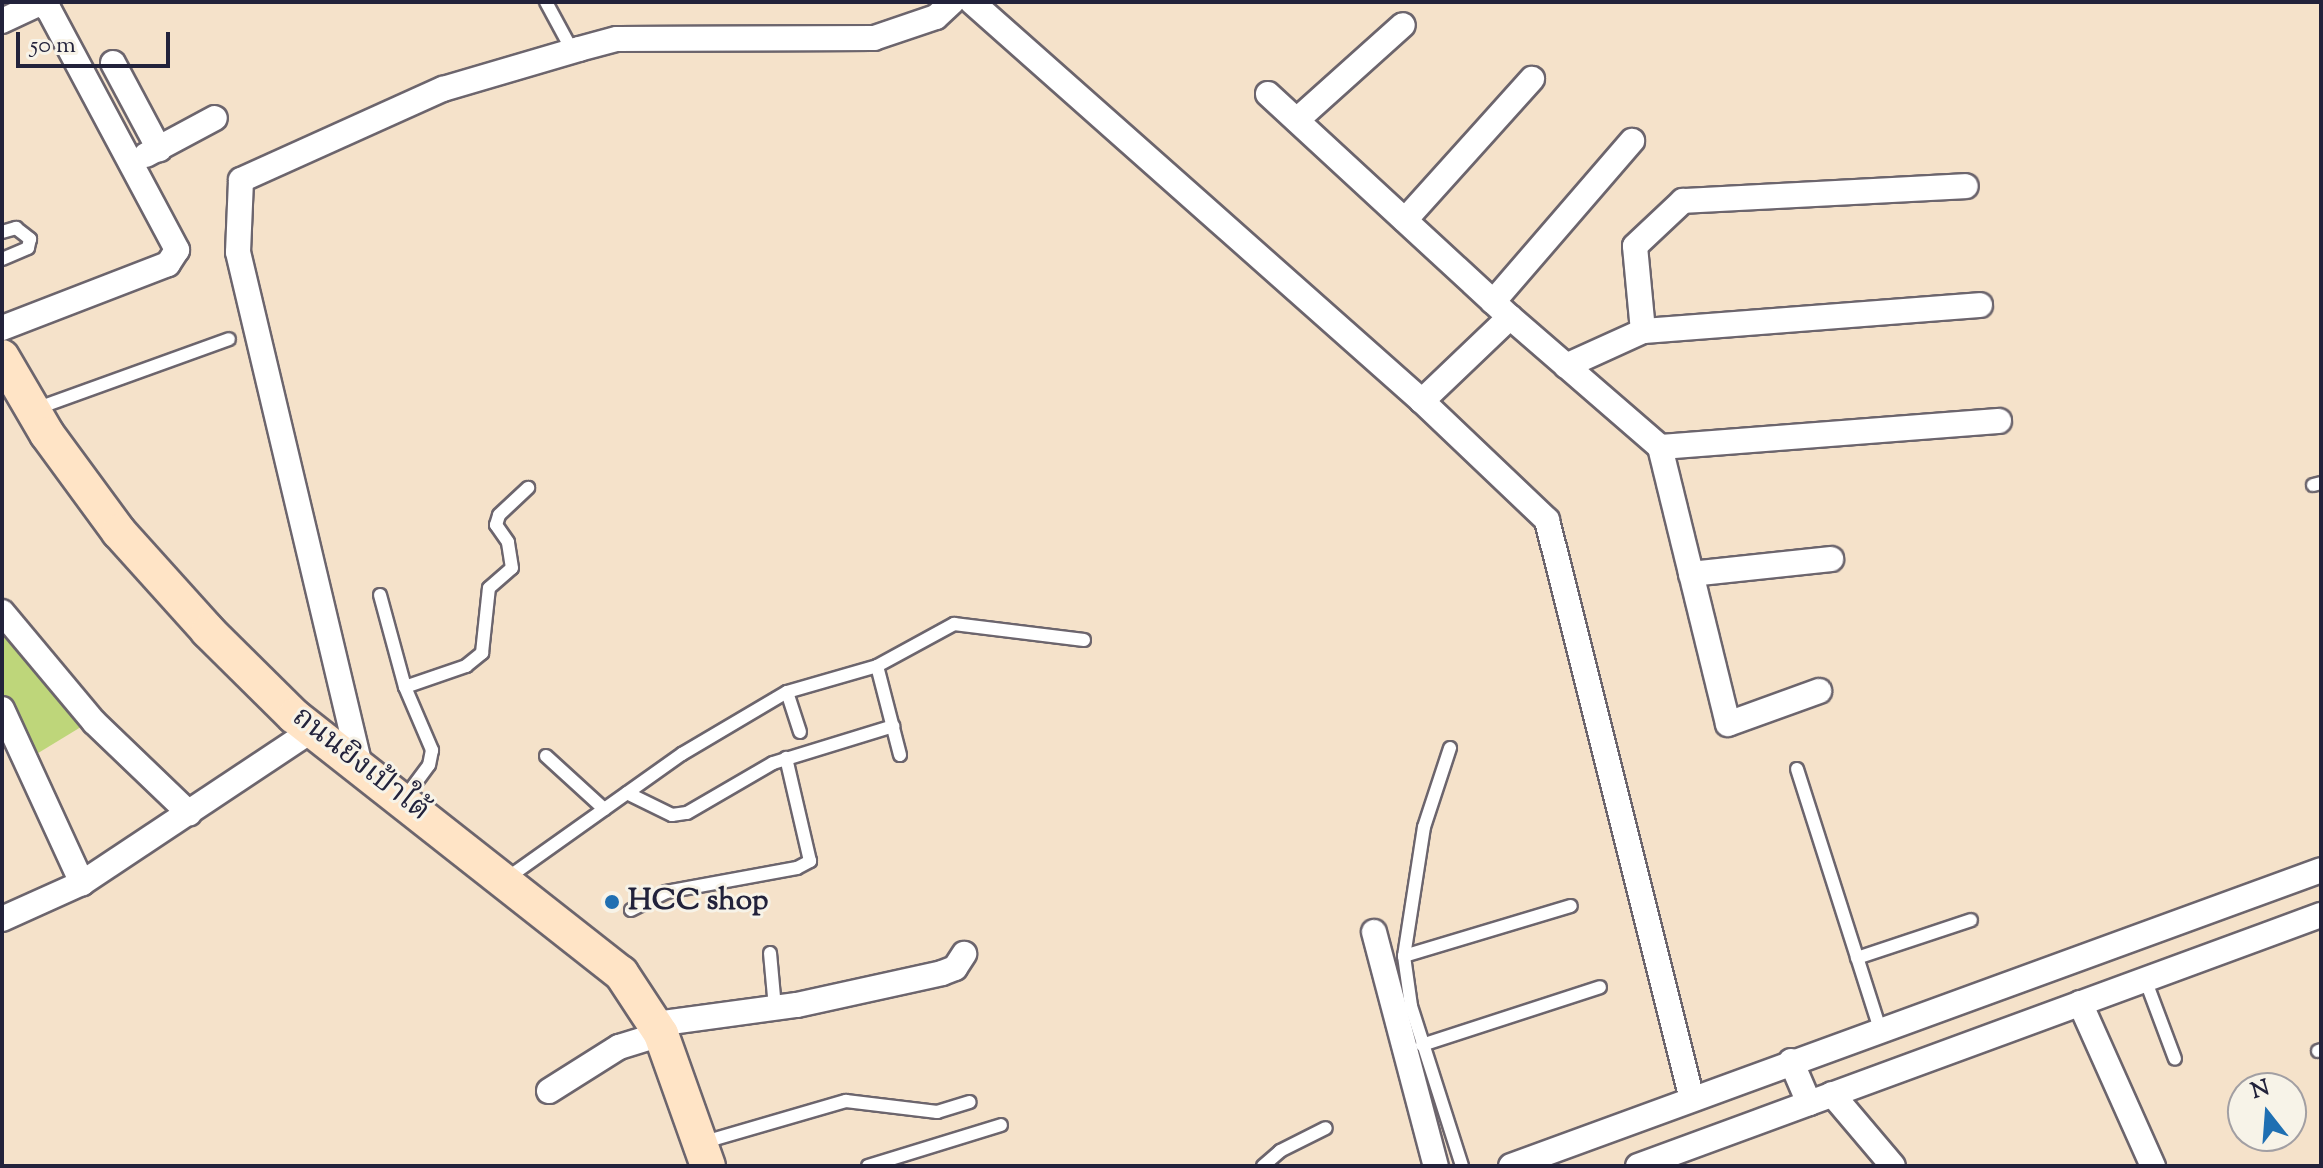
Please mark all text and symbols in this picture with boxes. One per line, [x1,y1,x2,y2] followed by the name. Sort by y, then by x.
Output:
[20,16,174,66] scale bar
[30,29,76,63] text: 50 m
[284,700,436,830] street label: ถนนยิงเป้าใต้
[628,884,768,920] place label: HCC shop
[603,893,621,911] marker: HCC shop
[2227,1072,2307,1152] north arrow
[2247,1073,2274,1109] text: N

